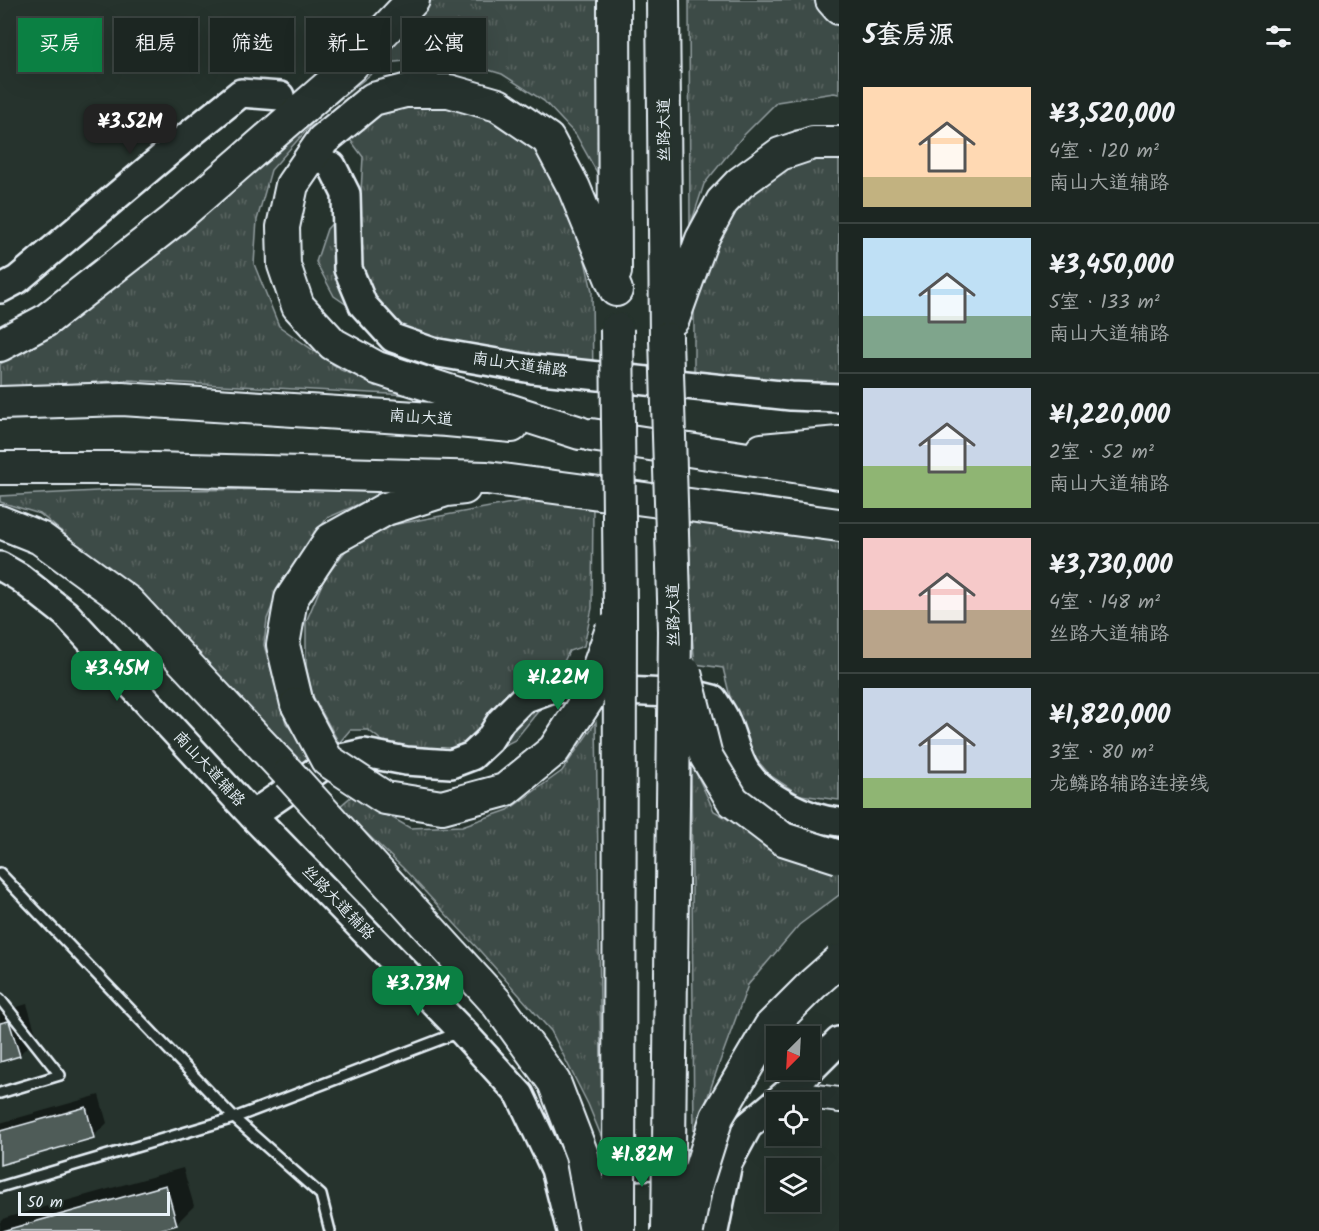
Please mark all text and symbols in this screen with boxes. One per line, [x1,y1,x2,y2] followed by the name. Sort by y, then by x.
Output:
[863,15,954,57] text: 5套房源
[18,18,102,72] chip: 买房
[114,18,198,72] chip: 租房
[210,18,294,72] chip: 筛选
[306,18,390,72] chip: 新上
[402,18,486,72] chip: 公寓
[1262,20,1295,53] icon: filters
[1049,94,1175,136] text: ¥3,520,000
[652,98,677,162] street label: 丝路大道
[81,104,179,155] pin: ¥3.52M
[98,107,162,139] text: ¥3.52M
[911,111,983,183] icon: home
[1049,136,1159,168] text: 4室 · 120 m²
[1049,168,1169,200] text: 南山大道辅路
[1049,245,1174,287] text: ¥3,450,000
[911,262,983,334] icon: home
[1049,287,1160,319] text: 5室 · 133 m²
[1049,319,1169,351] text: 南山大道辅路
[471,346,569,384] street label: 南山大道辅路
[1049,395,1170,437] text: ¥1,220,000
[388,403,454,433] street label: 南山大道
[911,412,983,484] icon: home
[1049,437,1154,469] text: 2室 · 52 m²
[1049,469,1169,501] text: 南山大道辅路
[1049,545,1173,587] text: ¥3,730,000
[911,562,983,634] icon: home
[661,583,687,647] street label: 丝路大道
[1049,587,1160,619] text: 4室 · 148 m²
[1049,619,1169,651] text: 丝路大道辅路
[68,651,166,702] pin: ¥3.45M
[85,654,149,686] text: ¥3.45M
[509,660,607,711] pin: ¥1.22M
[527,663,589,695] text: ¥1.22M
[1049,695,1170,737] text: ¥1,820,000
[911,712,983,784] icon: home
[167,725,251,813] street label: 南山大道辅路
[1049,737,1153,769] text: 3室 · 80 m²
[1049,769,1209,801] text: 龙鳞路辅路连接线
[296,860,380,946] street label: 丝路大道辅路
[369,966,467,1017] pin: ¥3.73M
[386,969,450,1001] text: ¥3.73M
[766,1026,820,1080] north arrow
[766,1026,820,1212] map controls
[766,1092,820,1146] button: locate
[593,1137,691,1188] pin: ¥1.82M
[611,1140,673,1172] text: ¥1.82M
[766,1158,820,1212] button: layers
[18,1189,170,1216] scale bar
[27,1190,63,1215] text: 50 m

